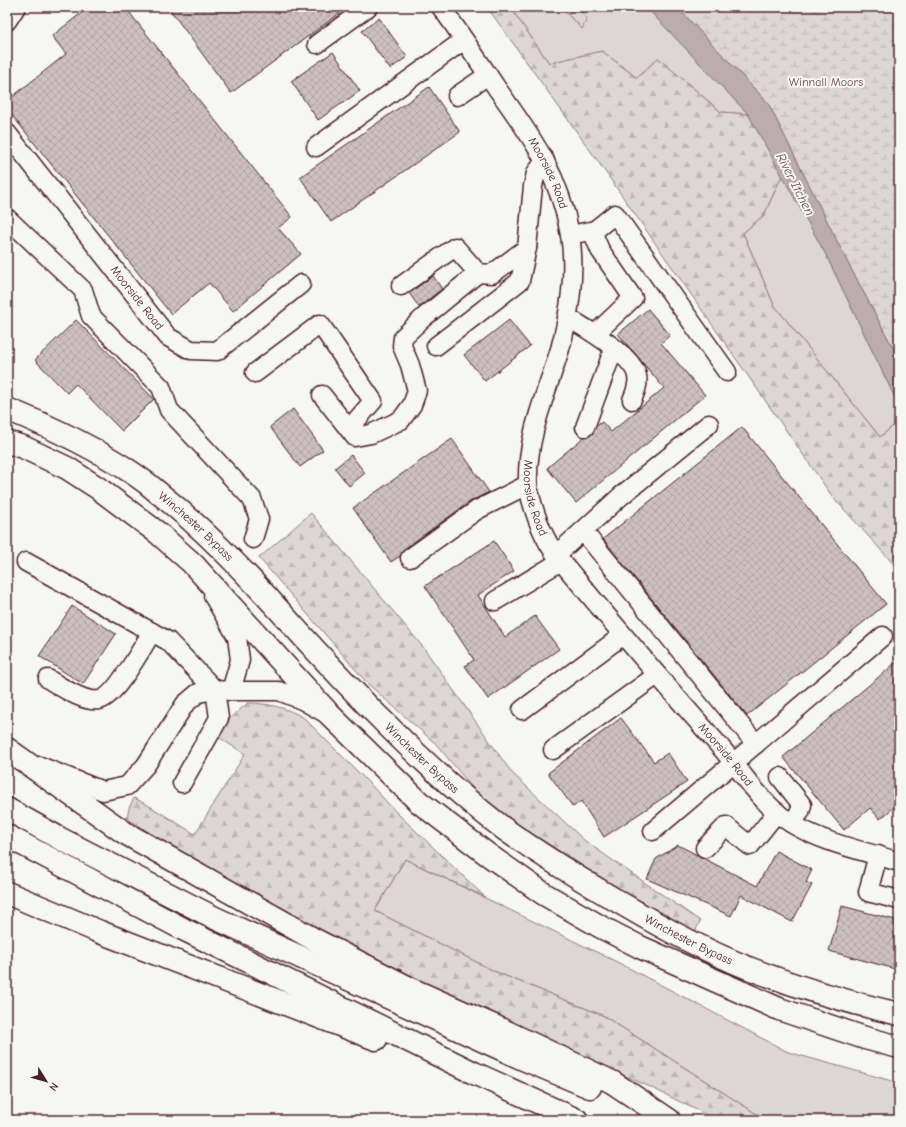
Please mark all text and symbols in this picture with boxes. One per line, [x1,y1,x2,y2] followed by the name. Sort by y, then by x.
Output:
[789,75,863,89] park label: Winnall Moors
[525,134,571,210] street label: Moorside Road
[773,150,818,218] water label: River Itchen
[108,263,167,333] street label: Moorside Road
[521,460,550,538] street label: Moorside Road
[156,489,236,564] street label: Winchester Bypass
[382,720,462,796] street label: Winchester Bypass
[696,720,756,789] street label: Moorside Road
[642,912,735,967] street label: Winchester Bypass
[26,1061,66,1101] north arrow
[46,1080,61,1093] text: N

